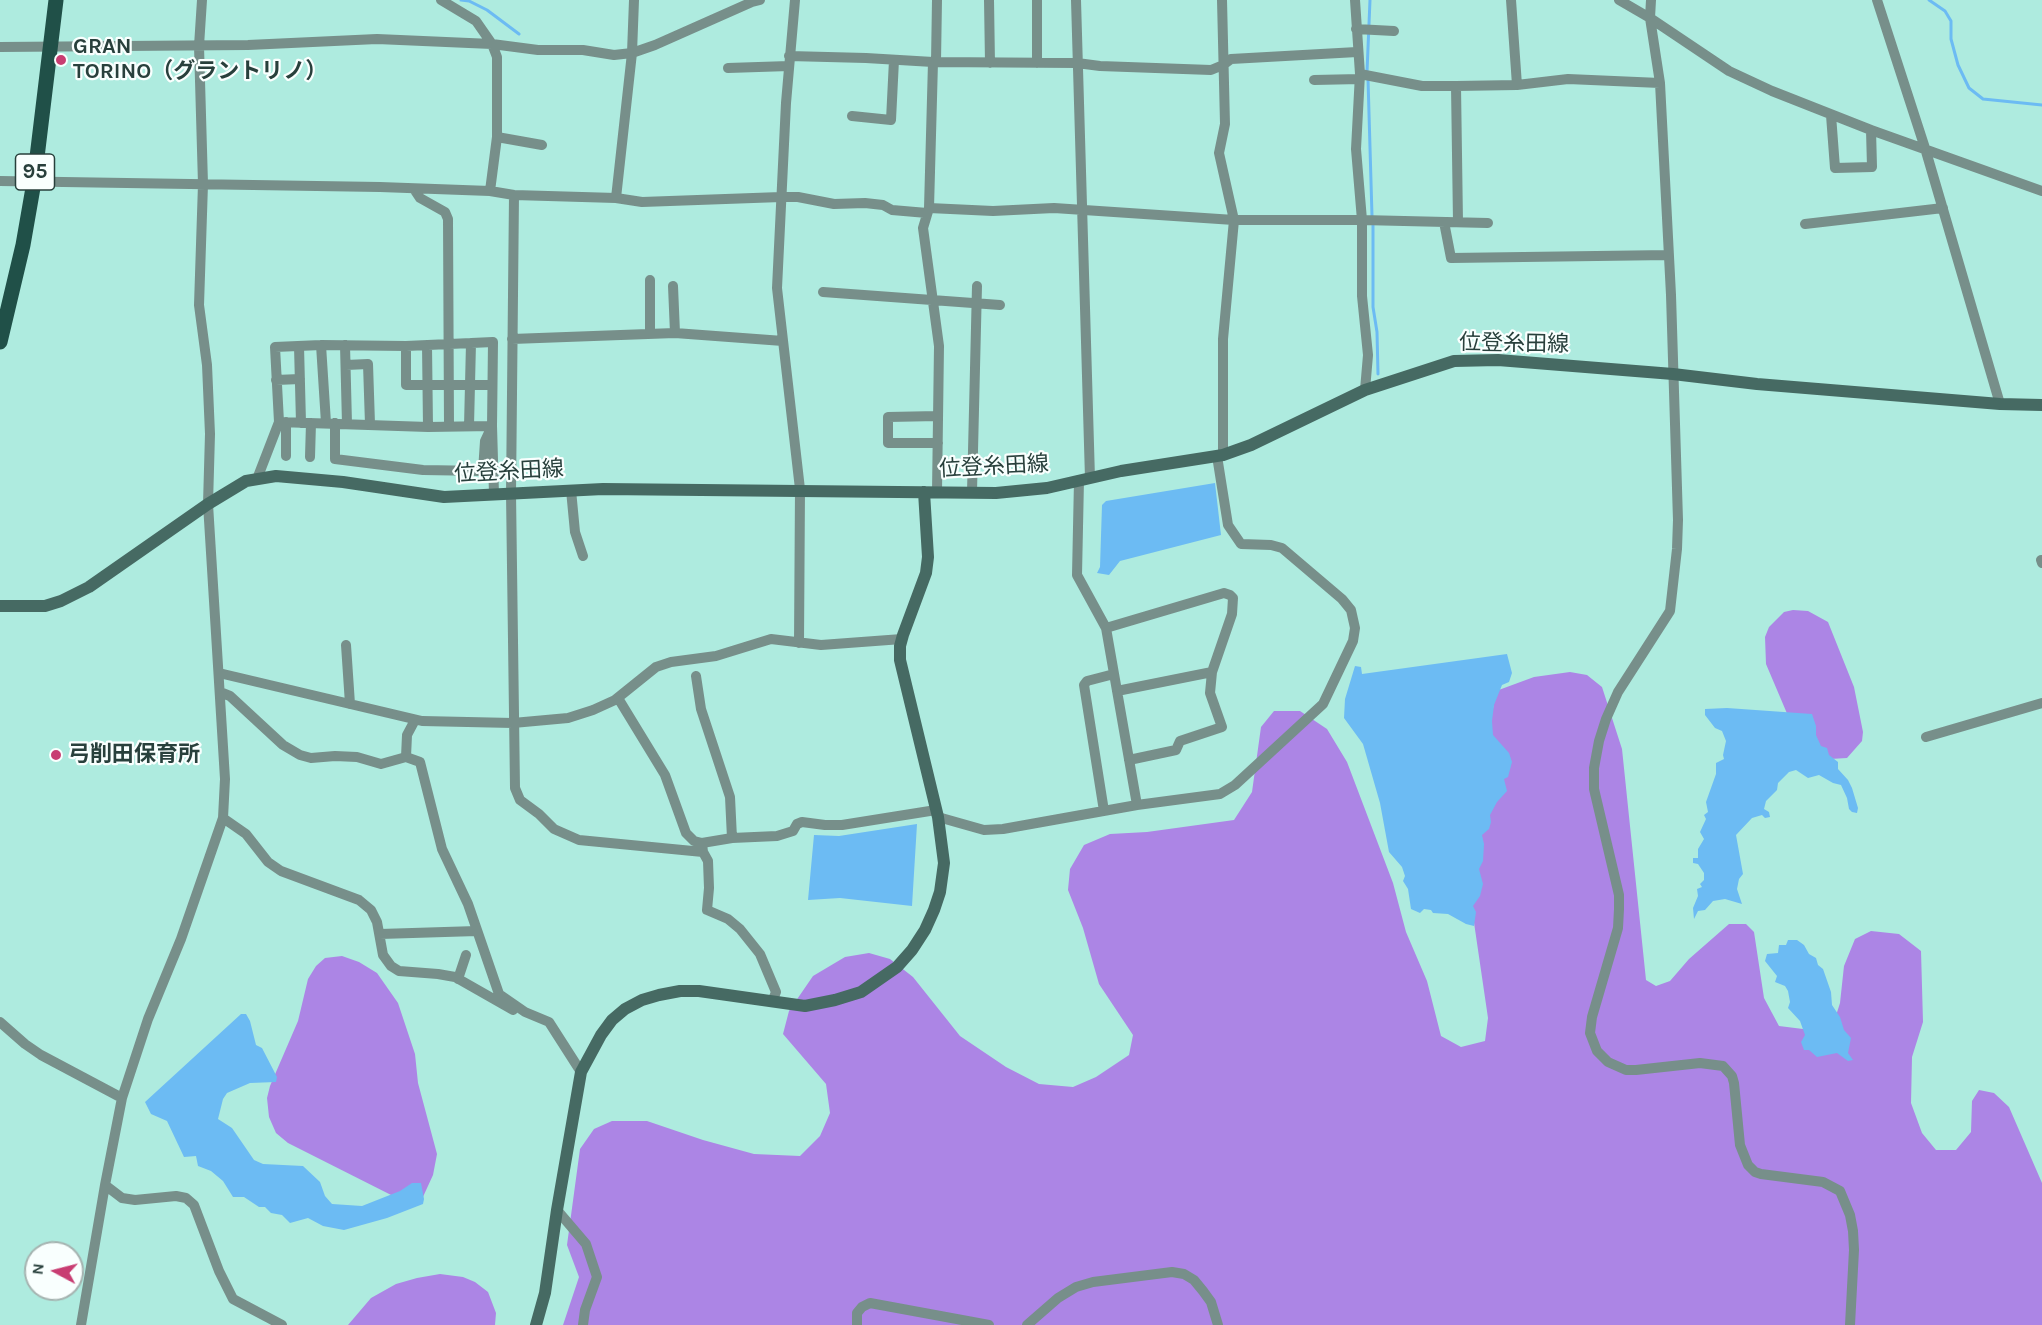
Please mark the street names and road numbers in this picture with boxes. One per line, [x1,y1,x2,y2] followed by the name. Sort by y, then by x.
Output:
[15,154,54,190] road number: 95
[1459,330,1569,358] street label: 位登糸田線
[938,451,1050,483] street label: 位登糸田線
[453,456,565,488] street label: 位登糸田線

